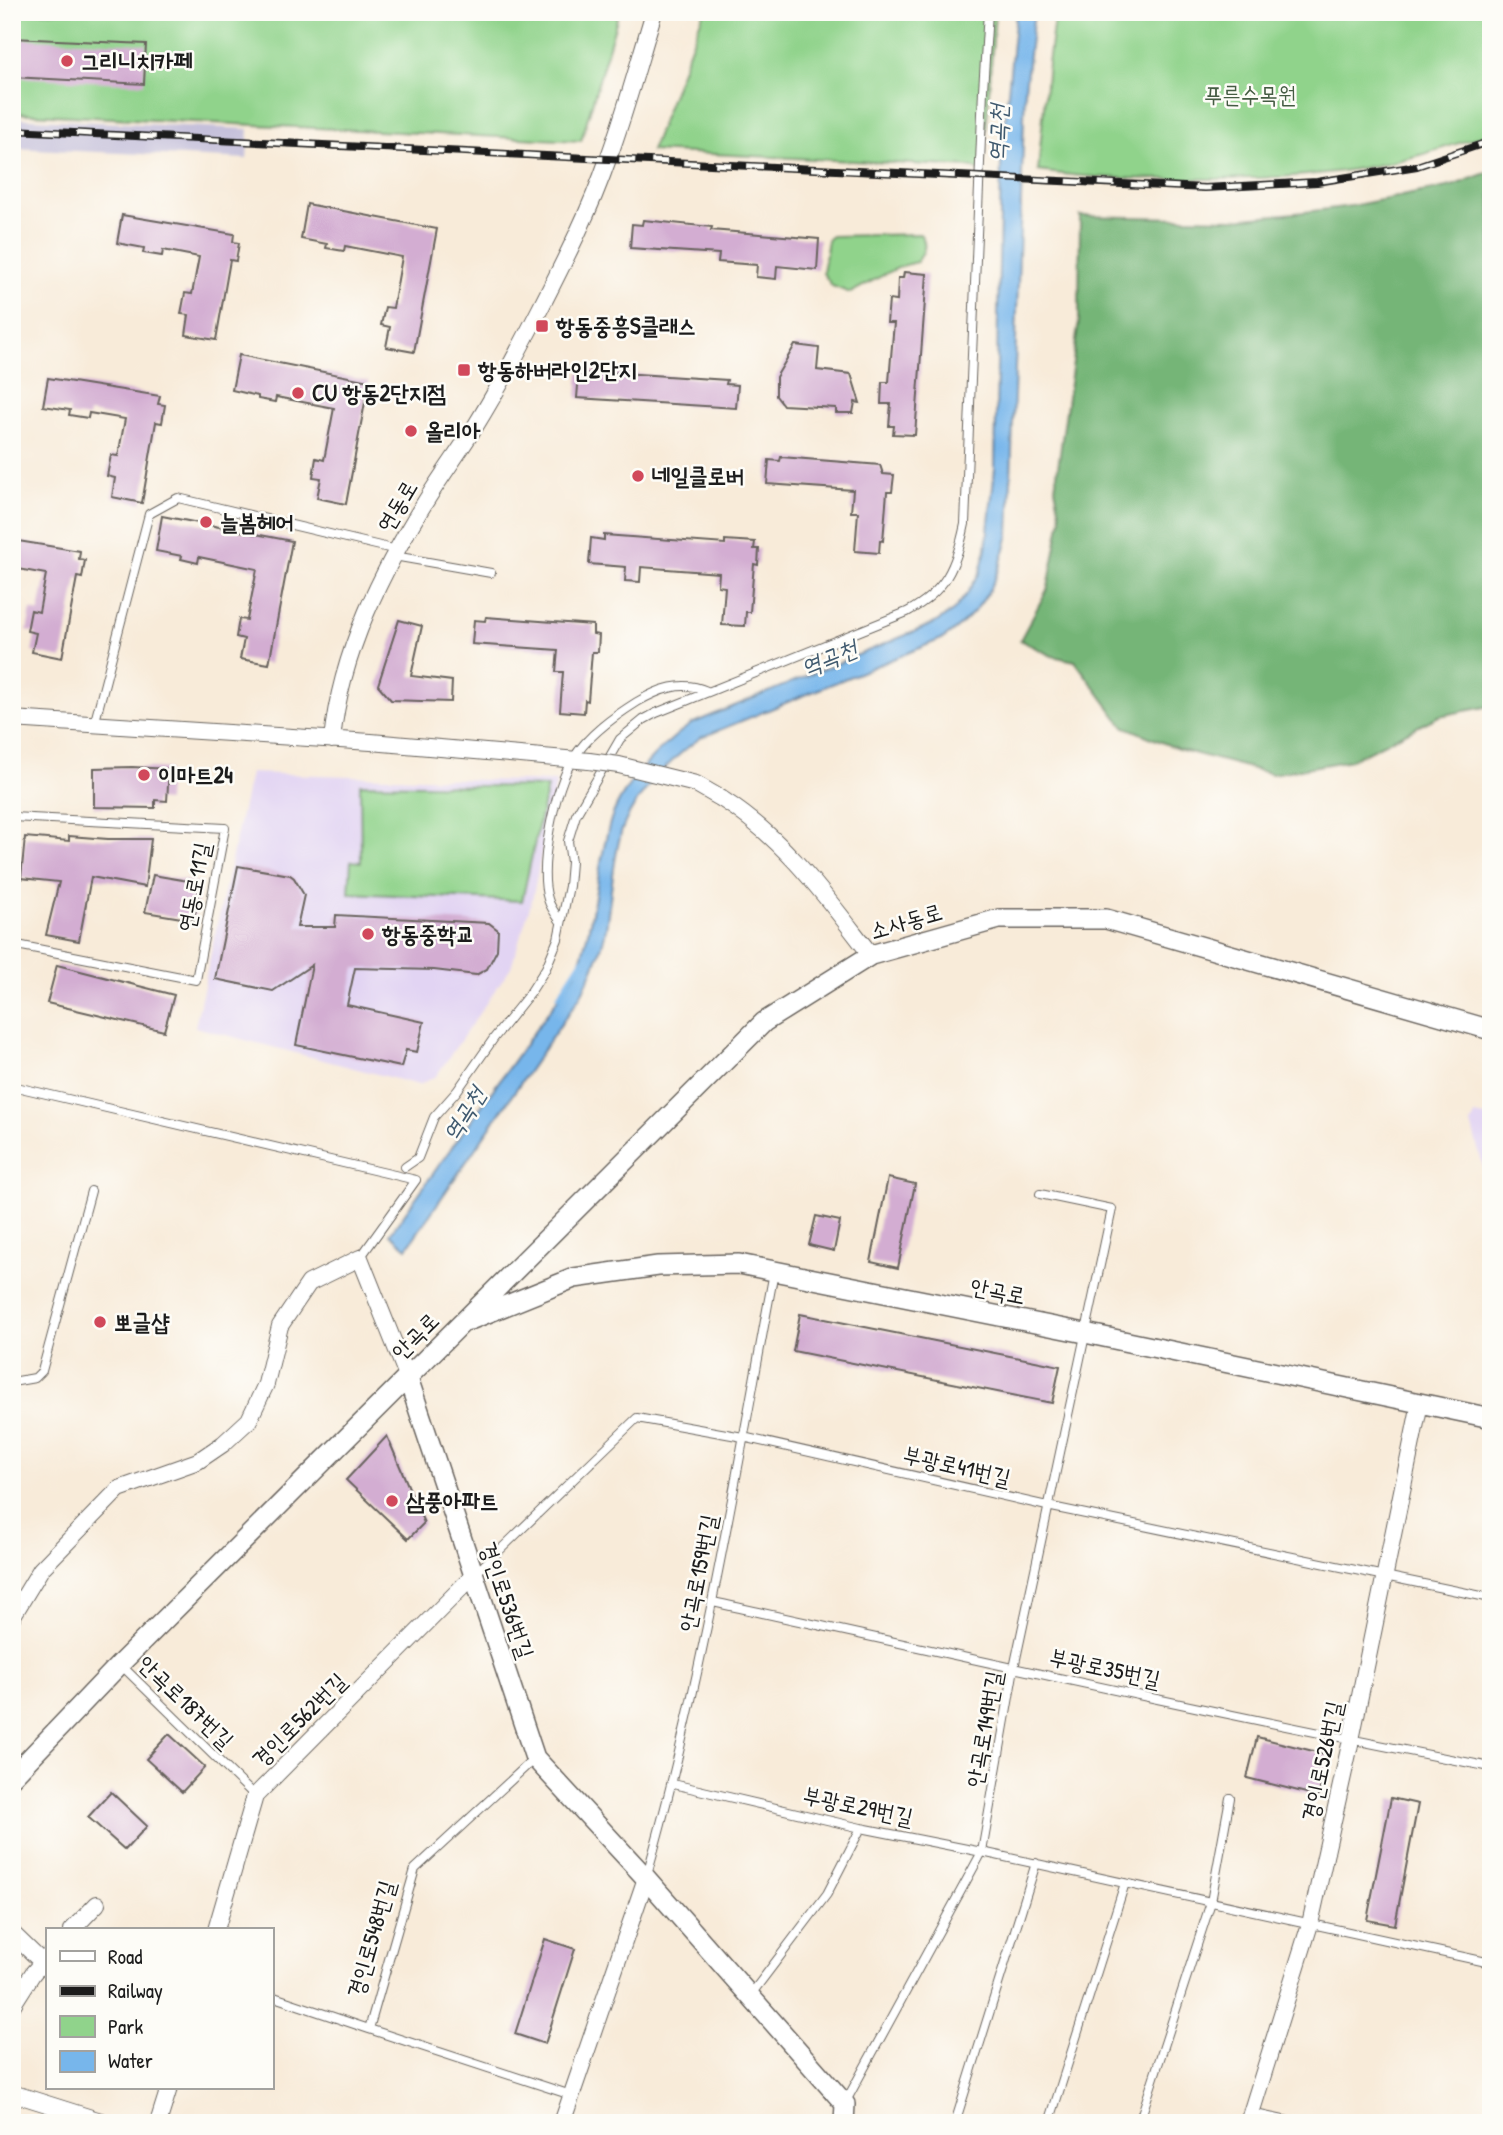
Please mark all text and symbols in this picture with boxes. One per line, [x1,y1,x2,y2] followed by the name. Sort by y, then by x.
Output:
[81,45,193,76] place label: 그리니치카페
[59,53,75,69] marker: 그리니치카페
[1204,79,1296,110] park label: 푸른수목원
[980,101,1014,162] water label: 역곡천
[555,310,696,341] place label: 항동중흥S클래스
[534,318,550,334] marker: 항동중흥S클래스
[477,354,637,385] place label: 항동하버라인2단지
[456,362,472,378] marker: 항동하버라인2단지
[312,377,446,408] place label: CU 항동2단지점
[290,385,306,401] marker: CU 항동2단지점
[425,415,481,446] place label: 올리아
[403,423,419,439] marker: 올리아
[652,460,745,491] place label: 네일클로버
[630,468,646,484] marker: 네일클로버
[369,474,424,538] street label: 연동로
[220,506,294,537] place label: 늘봄헤어
[198,514,214,530] marker: 늘봄헤어
[796,630,864,683] water label: 역곡천
[158,759,233,790] place label: 이마트24
[136,767,152,783] marker: 이마트24
[170,839,217,934] street label: 연동로11길
[866,895,946,946] street label: 소사동로
[381,918,475,949] place label: 항동중학교
[360,926,376,942] marker: 항동중학교
[434,1078,493,1147] water label: 역곡천
[968,1270,1028,1311] street label: 안곡로
[384,1305,445,1366] street label: 안곡로
[114,1306,170,1337] place label: 뽀글샵
[92,1314,108,1330] marker: 뽀글샵
[900,1438,1014,1493] street label: 부광로41번길
[406,1485,499,1516] place label: 삼풍아파트
[384,1493,400,1509] marker: 삼풍아파트
[671,1512,724,1634] street label: 안곡로159번길
[473,1537,542,1662] street label: 경인로536번길
[1047,1641,1163,1694] street label: 부광로35번길
[132,1648,241,1755] street label: 안곡로187번길
[244,1665,353,1774] street label: 경인로562번길
[958,1668,1009,1790] street label: 안곡로149번길
[1294,1698,1349,1824] street label: 경인로526번길
[800,1779,916,1832] street label: 부광로29번길
[339,1877,402,2001] street label: 경인로548번길
[46,1928,273,2090] legend
[108,1942,142,1971] text: Road
[108,1976,163,2005] text: Railway
[108,2012,143,2041] text: Park
[108,2046,153,2075] text: Water

